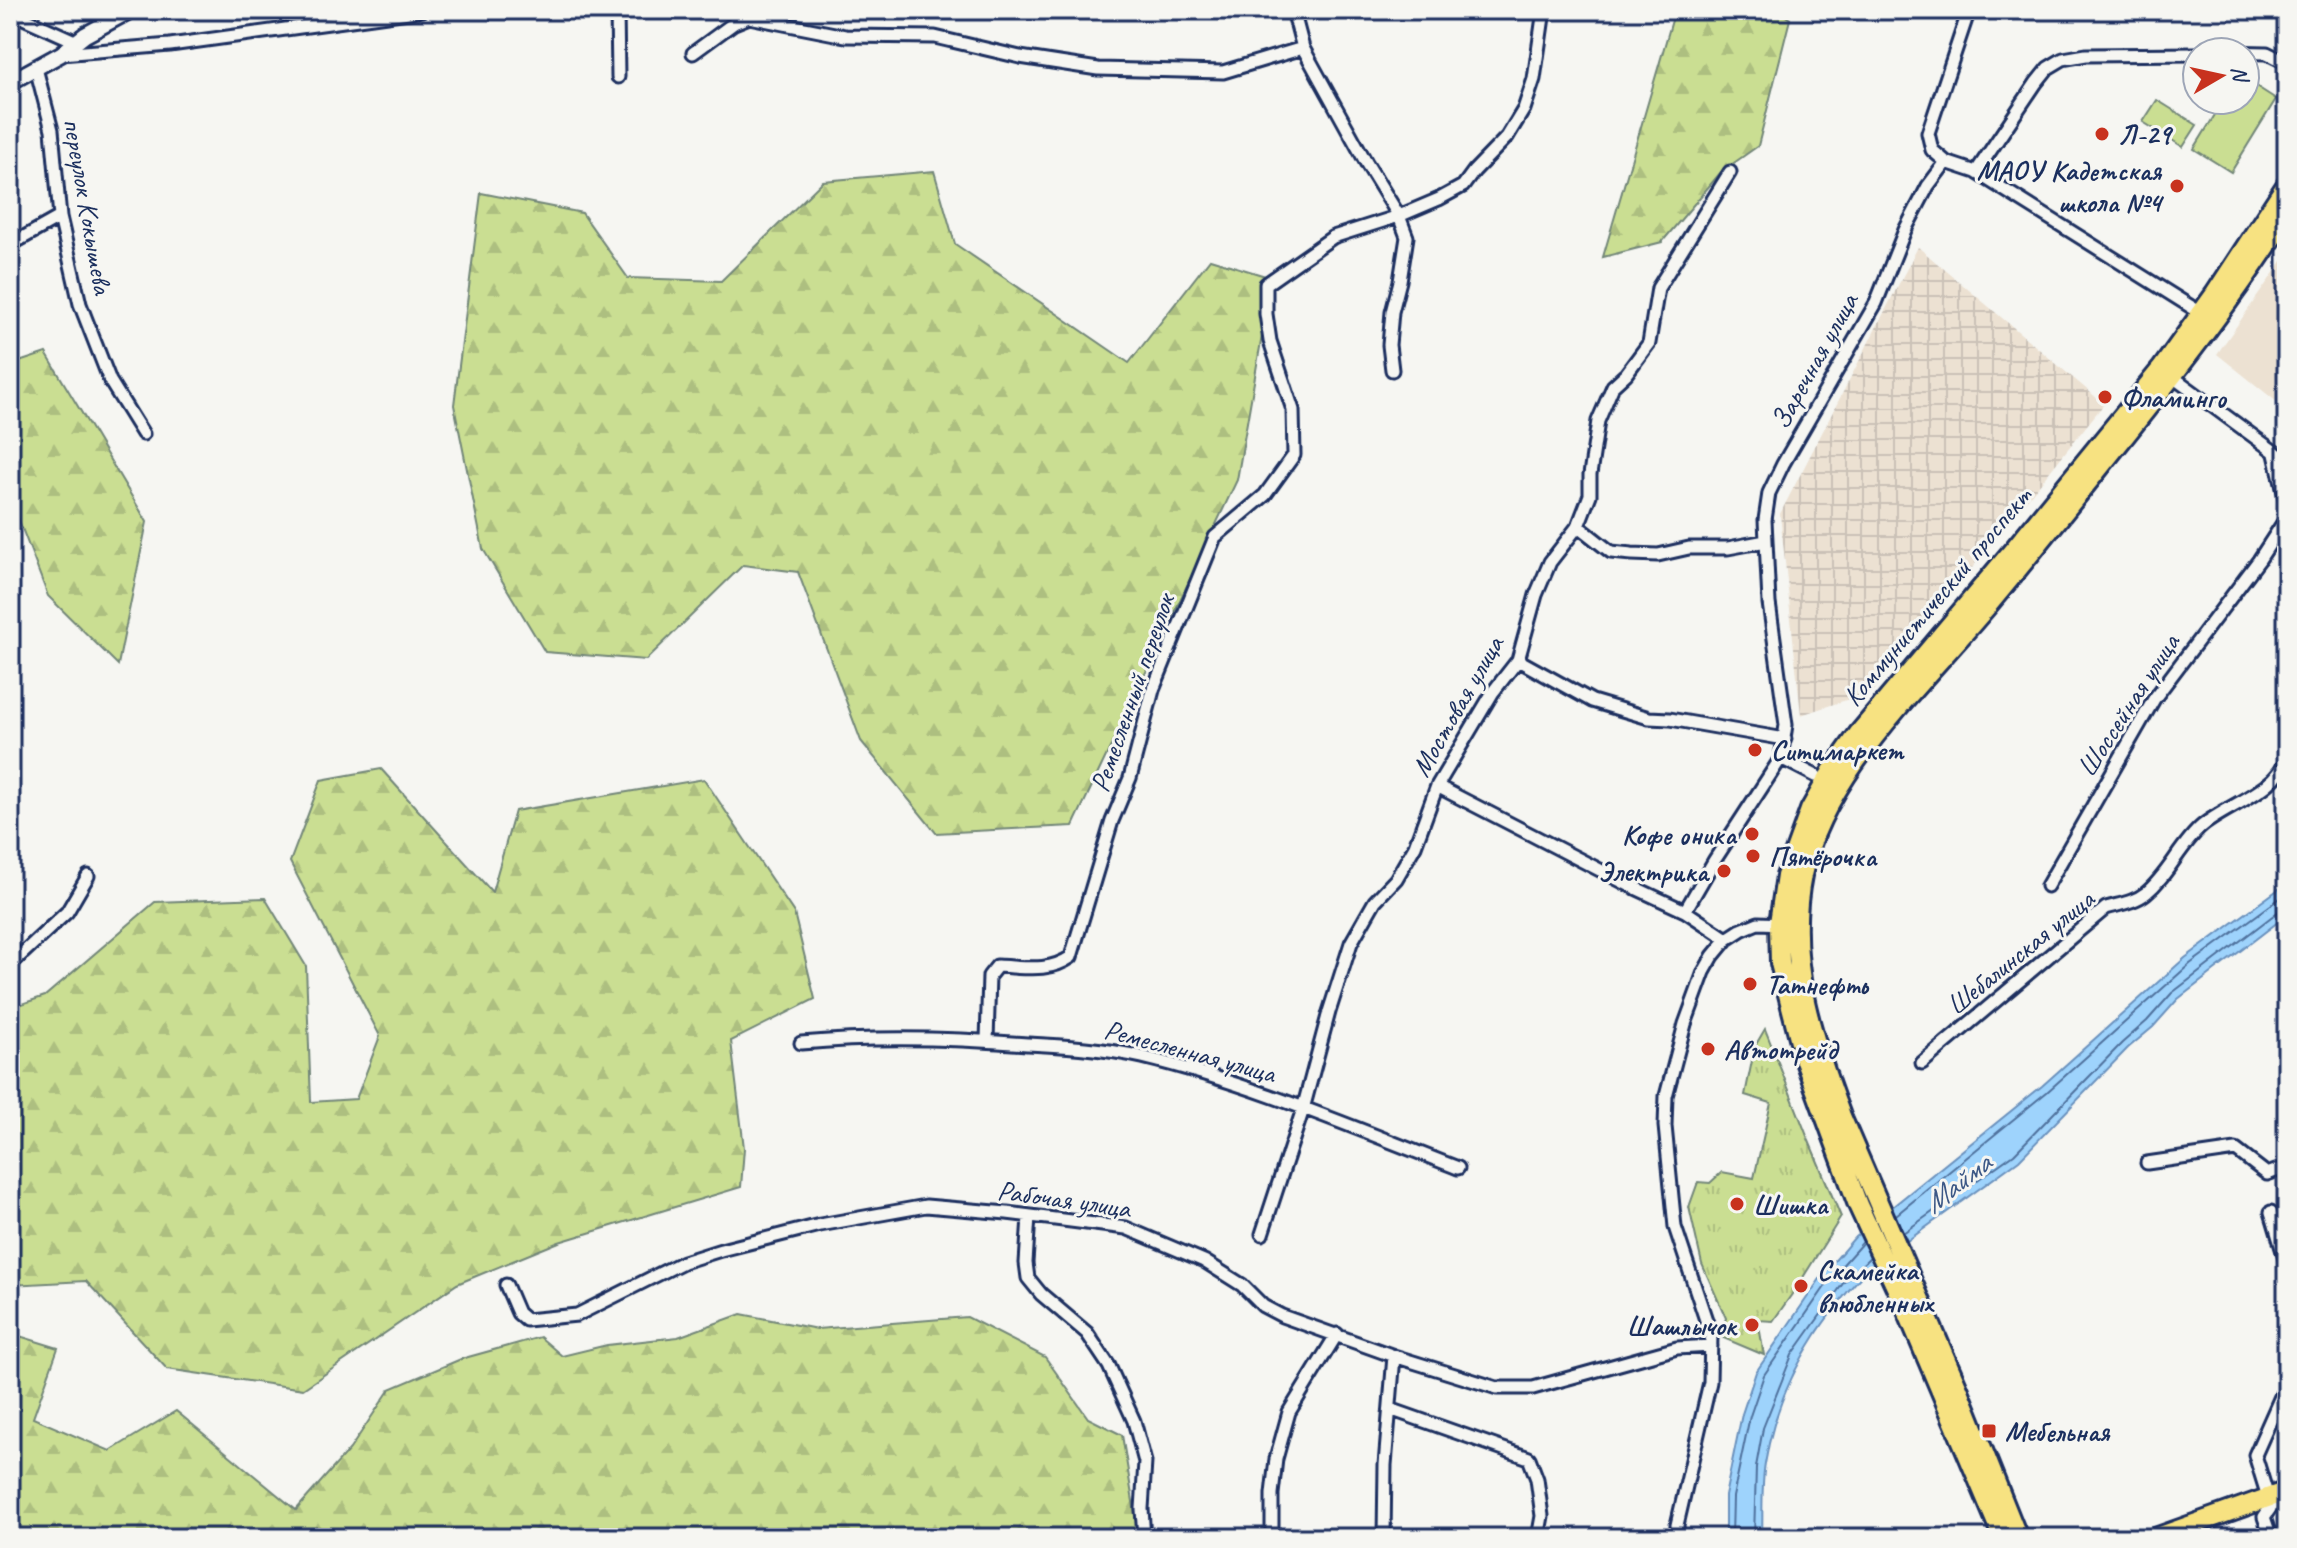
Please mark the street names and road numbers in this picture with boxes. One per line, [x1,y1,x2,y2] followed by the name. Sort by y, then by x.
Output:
[55,115,121,298] street label: переулок Кокышева
[1762,285,1866,435] street label: Заречная улица
[1835,478,2040,713] street label: Коммунистический проспект
[1082,587,1183,796] street label: Ремесленный переулок
[2069,626,2188,783] street label: Шоссейная улица
[1403,628,1512,782] street label: Мостовая улица
[1939,881,2102,1022] street label: Шебалинская улица
[1101,1011,1281,1091] street label: Ремесленная улица
[995,1172,1134,1226] street label: Рабочая улица

